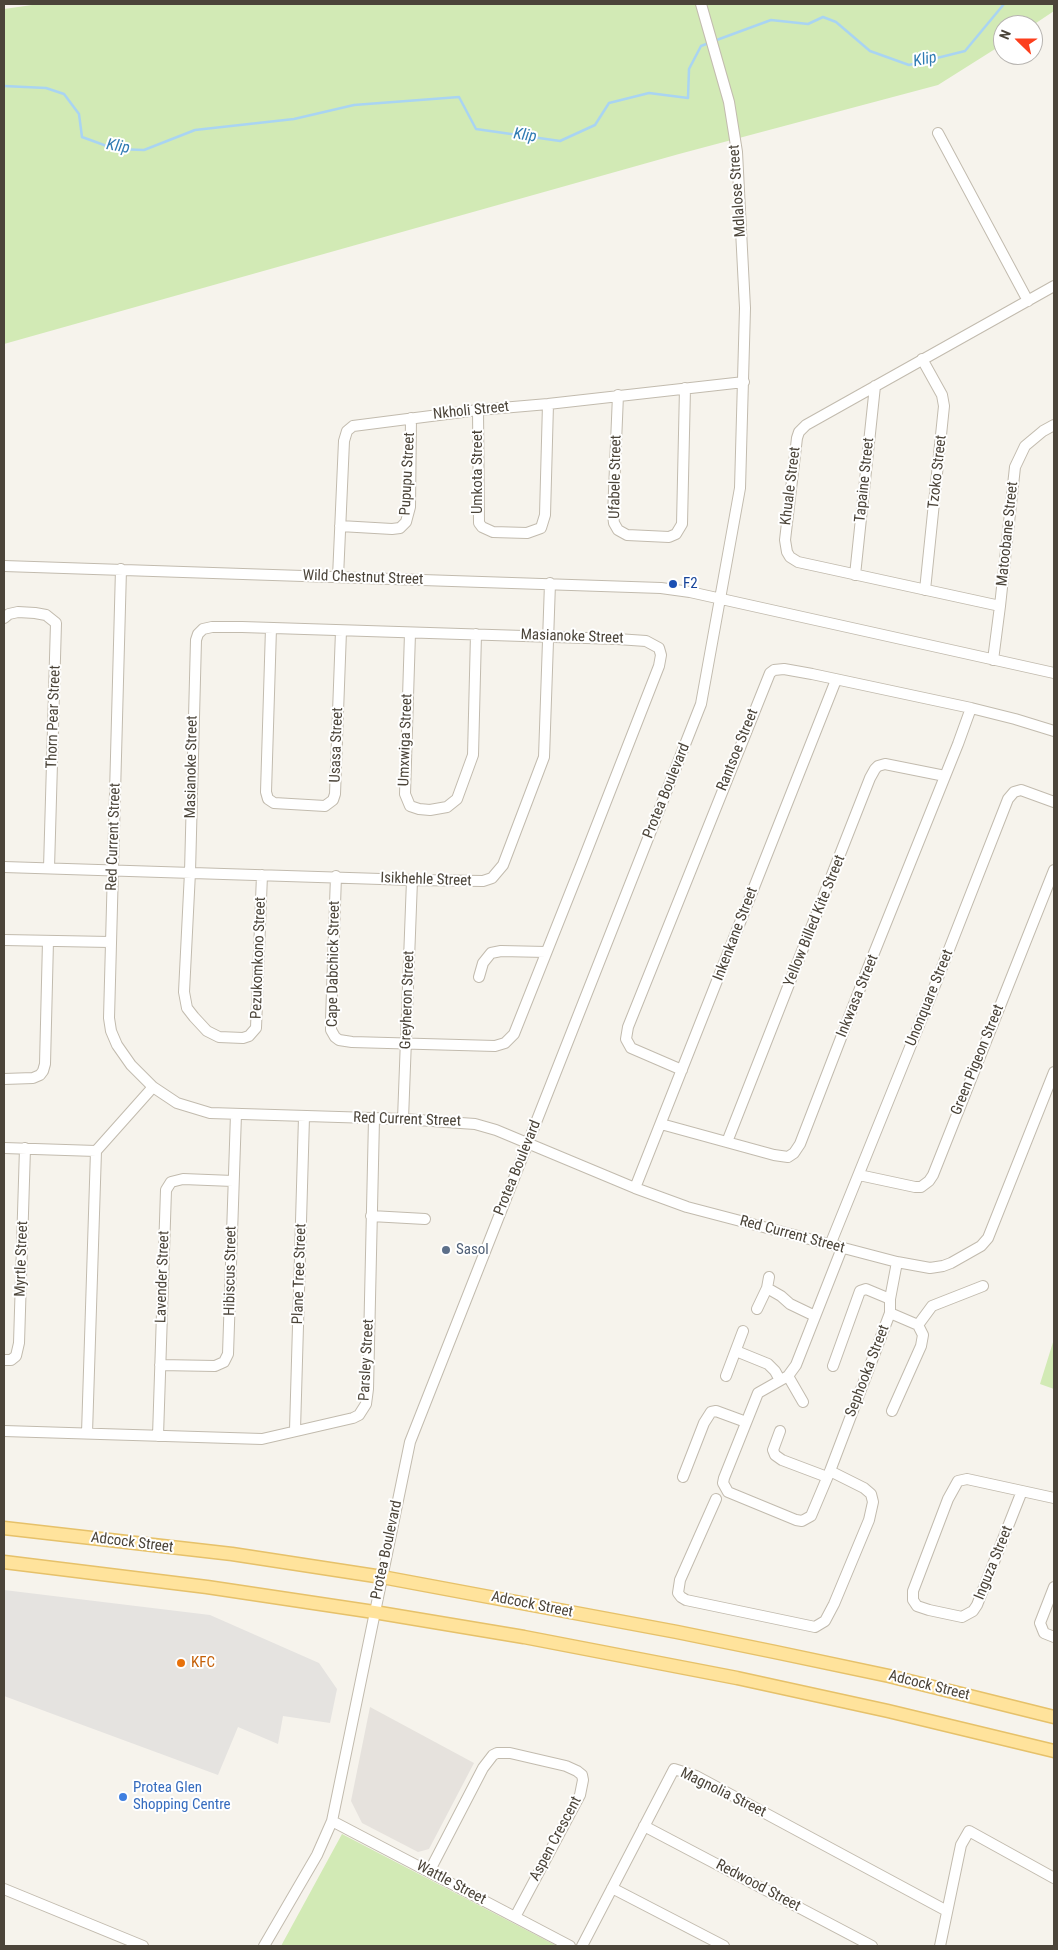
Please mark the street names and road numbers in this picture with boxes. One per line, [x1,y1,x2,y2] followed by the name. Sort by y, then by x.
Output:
[726,144,750,238] street label: Mdlalose Street
[432,398,510,424] street label: Nkholi Street
[469,430,487,514] street label: Umkota Street
[397,432,419,516] street label: Pupupu Street
[925,434,951,510] street label: Tzoko Street
[606,435,626,519] street label: Ufabele Street
[852,437,878,523] street label: Tapaine Street
[777,446,805,526] street label: Khuale Street
[994,481,1022,587] street label: Matoobane Street
[302,567,424,589] street label: Wild Chestnut Street
[520,626,624,648] street label: Masianoke Street
[43,665,65,769] street label: Thorn Pear Street
[395,693,417,787] street label: Umxwiga Street
[713,706,763,794] street label: Rantsoe Street
[327,707,347,783] street label: Usasa Street
[182,715,202,819] street label: Masianoke Street
[640,741,694,841] street label: Protea Boulevard
[103,783,125,891] street label: Red Current Street
[780,853,850,989] street label: Yellow Billed Kite Street
[380,869,472,891] street label: Isikhehle Street
[710,885,762,983] street label: Inkenkane Street
[248,897,270,1019] street label: Pezukomkono Street
[324,901,344,1027] street label: Cape Dabchick Street
[902,947,958,1049] street label: Unonquare Street
[397,950,419,1050] street label: Greyheron Street
[833,952,883,1040] street label: Inkwasa Street
[948,1002,1008,1118] street label: Green Pigeon Street
[353,1109,461,1131] street label: Red Current Street
[491,1118,545,1218] street label: Protea Boulevard
[738,1212,846,1258] street label: Red Current Street
[12,1221,32,1297] street label: Myrtle Street
[289,1223,311,1325] street label: Plane Tree Street
[221,1226,241,1316] street label: Hibiscus Street
[152,1230,174,1324] street label: Lavender Street
[356,1319,378,1401] street label: Parsley Street
[842,1322,894,1420] street label: Sephooka Street
[368,1499,406,1601] street label: Protea Boulevard
[971,1523,1017,1603] street label: Inguza Street
[90,1529,174,1557] street label: Adcock Street
[490,1588,574,1622] street label: Adcock Street
[887,1667,971,1705] street label: Adcock Street
[677,1764,769,1822] street label: Magnolia Street
[526,1794,586,1884] street label: Aspen Crescent
[713,1856,803,1916] street label: Redwood Street
[413,1857,489,1909] street label: Wattle Street

